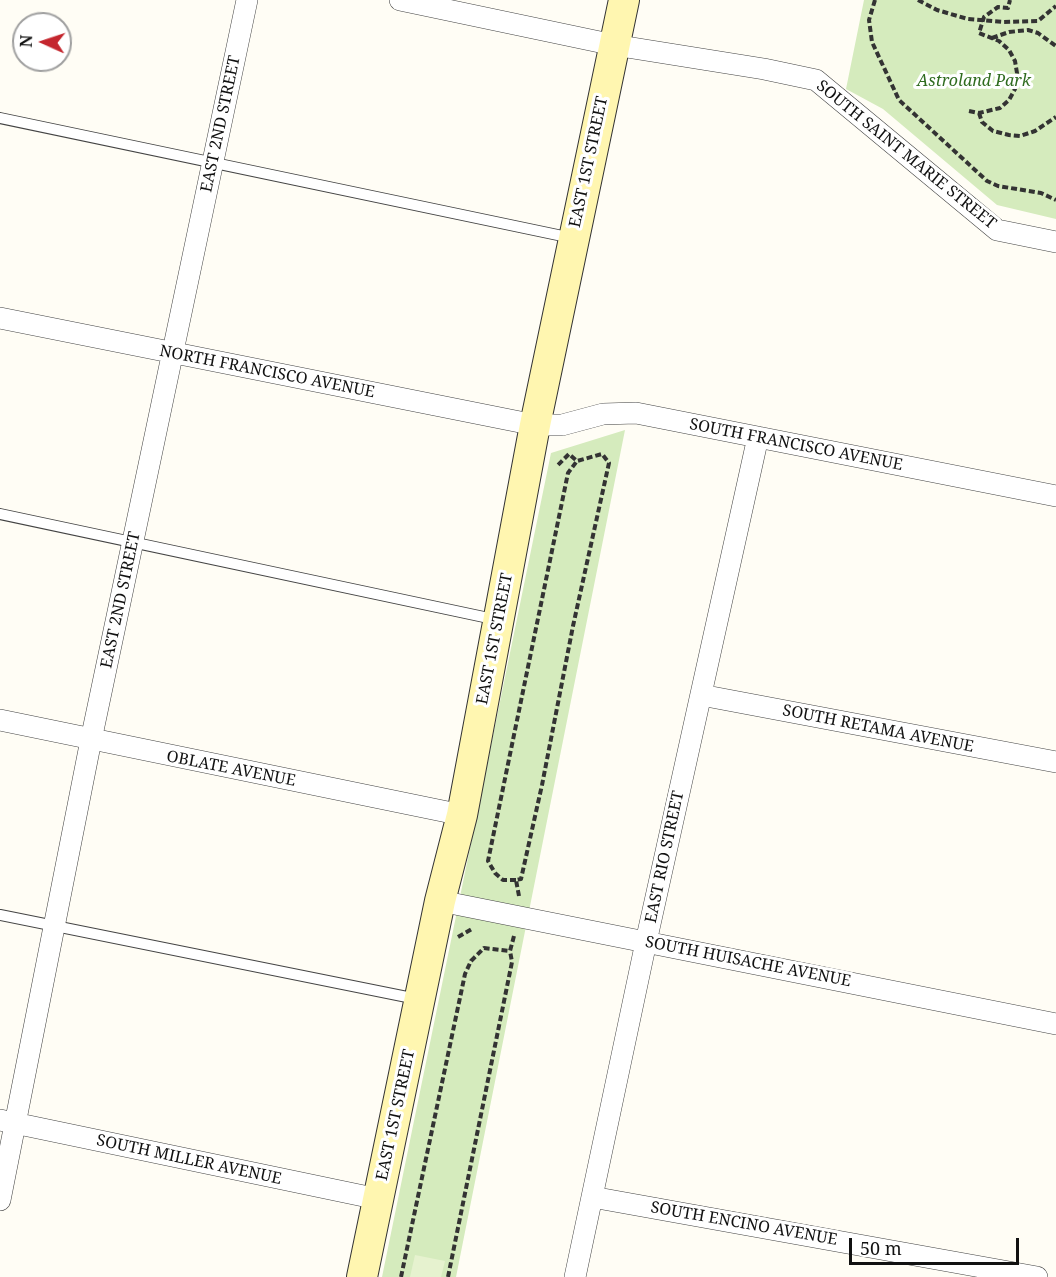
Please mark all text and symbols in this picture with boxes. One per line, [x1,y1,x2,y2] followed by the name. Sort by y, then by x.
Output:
[12,12,72,72] north arrow
[15,34,37,48] text: N
[197,54,245,194] street label: EAST 2ND STREET
[917,71,1031,91] park label: Astroland Park
[812,77,1000,233] street label: SOUTH SAINT MARIE STREET
[566,95,612,229] street label: EAST 1ST STREET
[158,342,376,402] street label: NORTH FRANCISCO AVENUE
[688,415,904,475] street label: SOUTH FRANCISCO AVENUE
[97,530,145,670] street label: EAST 2ND STREET
[473,572,517,706] street label: EAST 1ST STREET
[781,701,975,757] street label: SOUTH RETAMA AVENUE
[165,747,297,791] street label: OBLATE AVENUE
[642,789,688,925] street label: EAST RIO STREET
[644,933,852,991] street label: SOUTH HUISACHE AVENUE
[373,1048,419,1182] street label: EAST 1ST STREET
[95,1131,283,1189] street label: SOUTH MILLER AVENUE
[649,1198,839,1250] street label: SOUTH ENCINO AVENUE
[852,1226,1022,1264] scale bar
[860,1236,902,1260] text: 50 m

